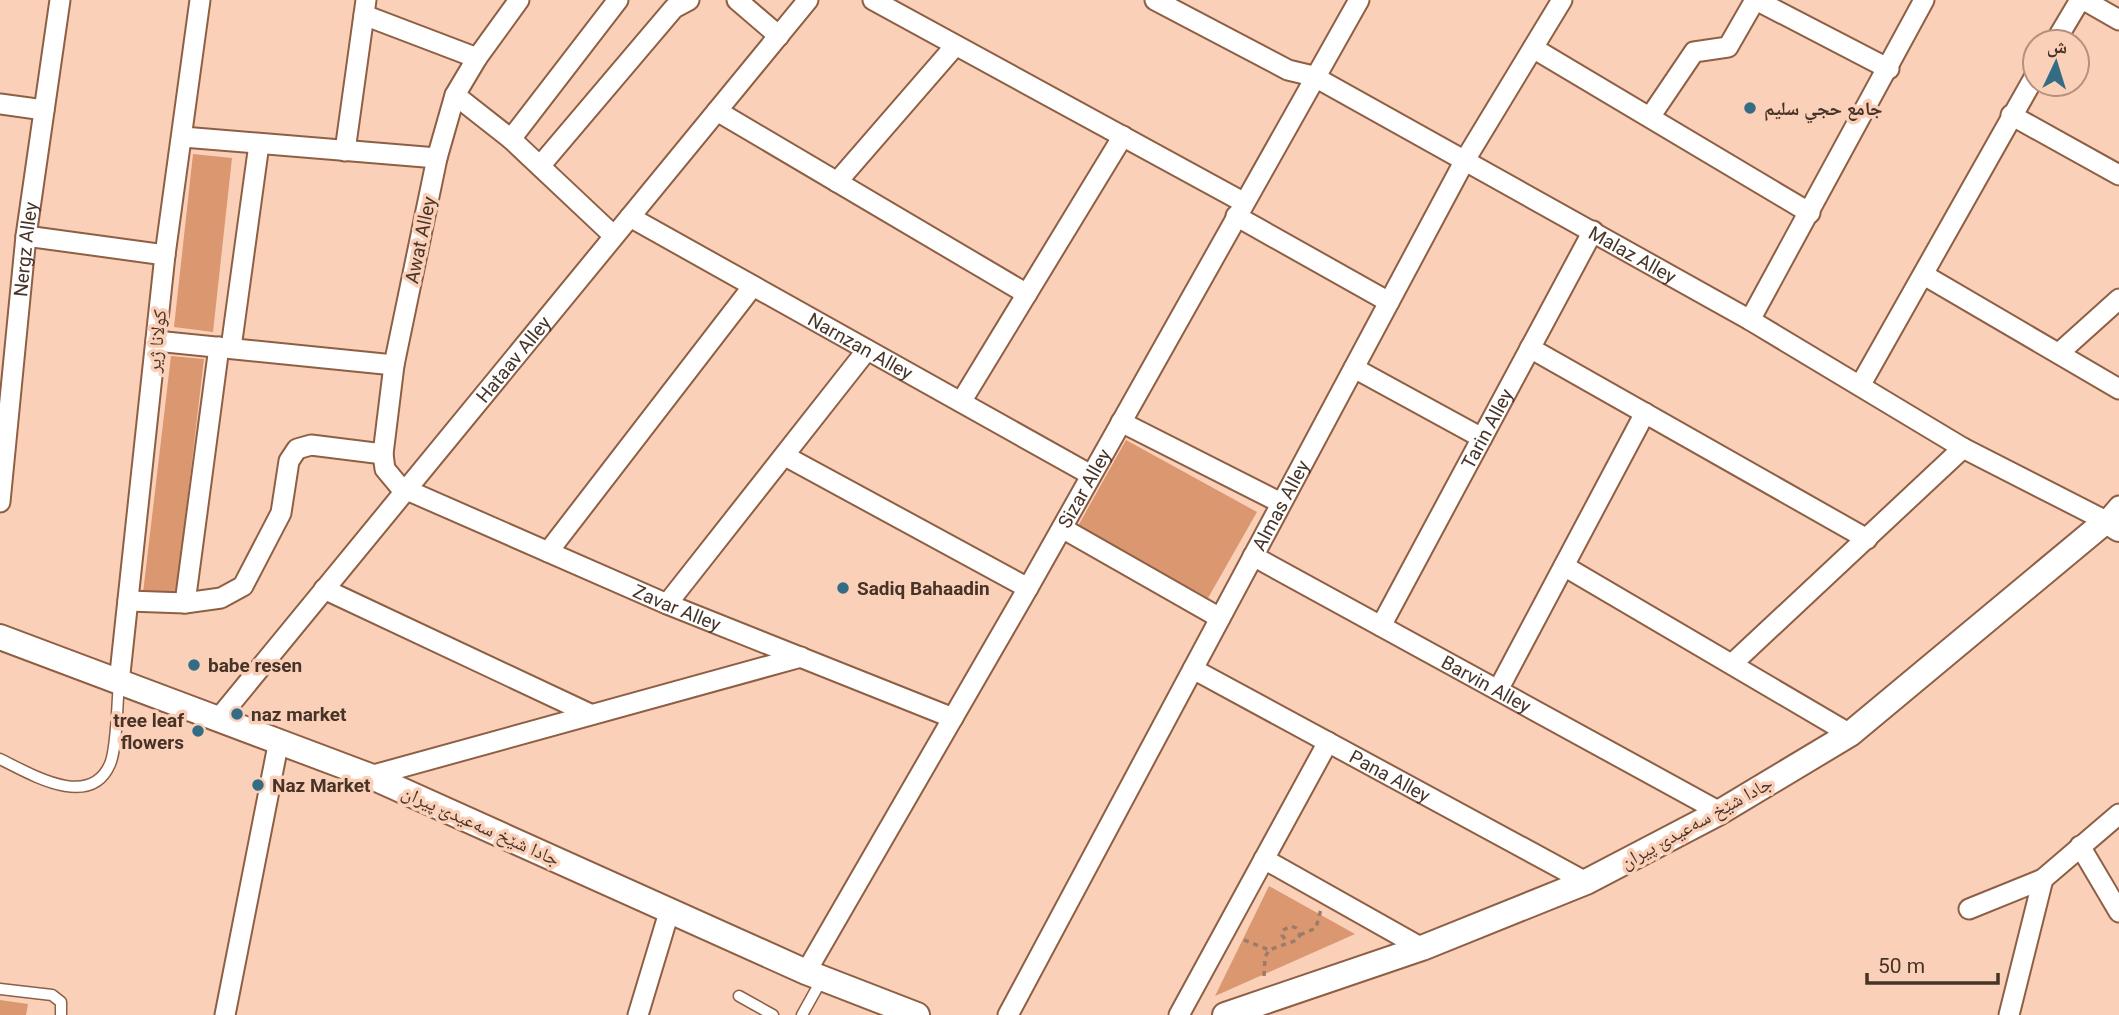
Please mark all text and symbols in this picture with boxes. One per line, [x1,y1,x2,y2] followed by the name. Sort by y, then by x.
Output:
[2021,28,2091,98] north arrow
[2046,34,2068,59] text: ش
[1764,97,1883,124] place label: جامع حجي سليم
[1742,100,1758,116] marker: جامع حجي سليم
[400,195,441,286] street label: Awat Alley
[9,200,43,298] street label: Nergz Alley
[1584,221,1680,288] street label: Malaz Alley
[142,308,171,375] street label: کولانا ژیر
[804,308,917,385] street label: Narnzan Alley
[471,312,556,408] street label: Hataav Alley
[1457,385,1518,473] street label: Tarin Alley
[1053,445,1116,532] street label: Sizar Alley
[1247,456,1314,555] street label: Almas Alley
[857,577,990,600] place label: Sadiq Bahaadin
[629,580,724,636] street label: Zavar Alley
[835,580,851,596] marker: Sadiq Bahaadin
[1437,651,1535,718] street label: Barvin Alley
[208,654,302,677] place label: babe resen
[186,657,202,673] marker: babe resen
[251,703,347,726] place label: naz market
[229,706,245,722] marker: naz market
[113,709,184,754] place label: tree leaf flowers
[190,723,206,739] marker: tree leaf flowers
[1345,745,1434,807] street label: Pana Alley
[1616,771,1777,875] street label: جادا شێخ سەعیدێ پیران
[272,774,371,797] place label: Naz Market
[250,777,266,793] marker: Naz Market
[398,780,563,872] street label: جادا شێخ سەعیدێ پیران
[1867,942,1998,986] scale bar
[1878,954,1925,978] text: 50 m

